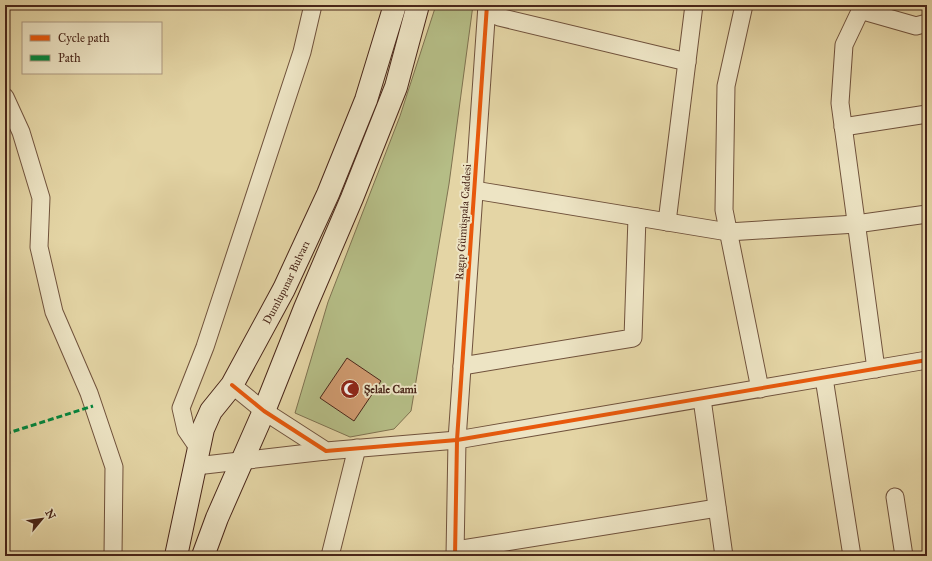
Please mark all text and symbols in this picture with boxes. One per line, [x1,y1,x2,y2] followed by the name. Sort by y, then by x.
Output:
[22,22,162,74] legend
[58,31,110,45] text: Cycle path
[58,51,81,65] text: Path
[453,164,474,281] street label: Ragıp Gümüşpala Caddesi
[260,239,312,326] street label: Dumlupınar Bulvarı
[339,378,361,400] mosque icon: Şelale Cami
[364,383,418,397] place label: Şelale Cami
[22,499,62,539] north arrow
[42,507,59,522] text: N

